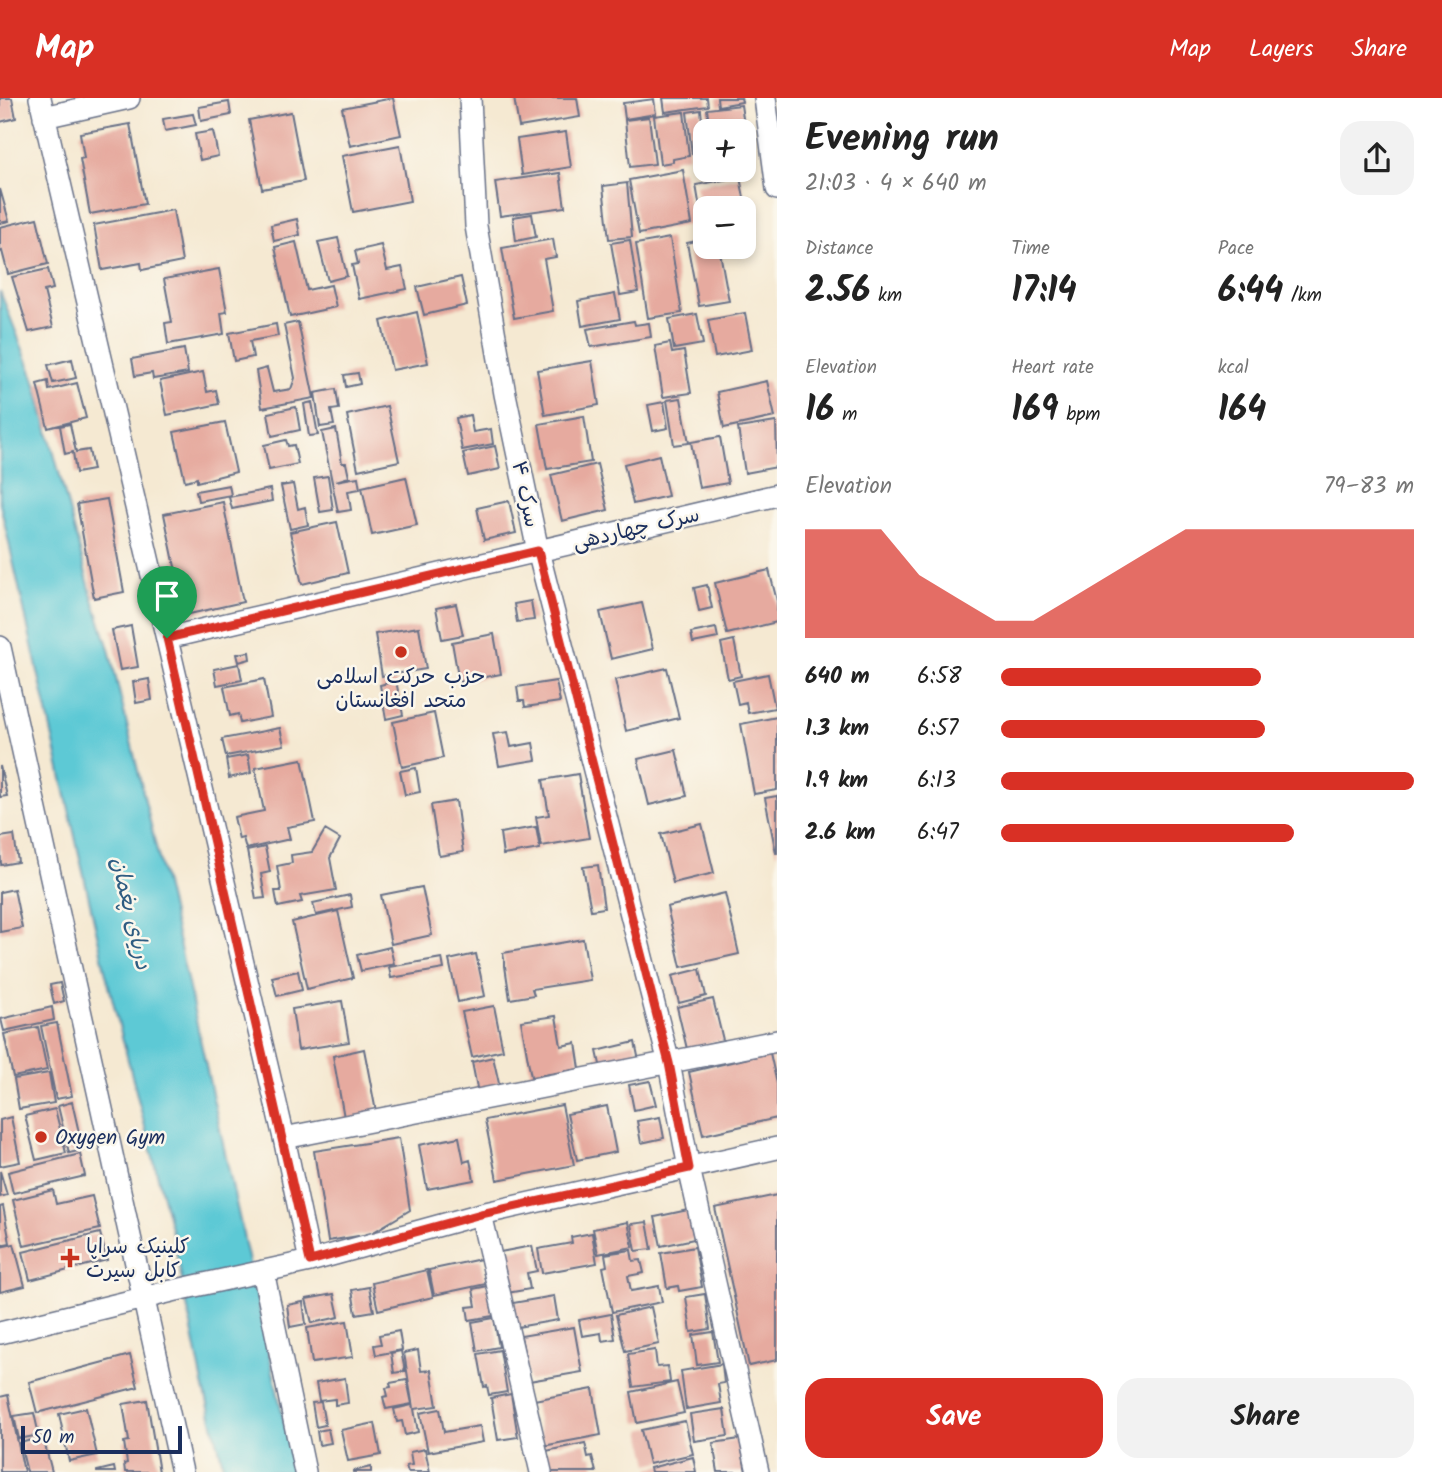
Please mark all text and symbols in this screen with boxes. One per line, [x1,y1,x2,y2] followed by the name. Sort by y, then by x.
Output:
[35,23,95,76] text: Map
[1169,30,1211,69] text: Map
[1249,30,1313,69] text: Layers
[1351,30,1407,69] text: Share
[805,110,999,170] text: Evening run
[693,119,756,259] map controls
[693,119,756,182] button: +
[1340,121,1414,195] button: share
[805,166,987,202] text: 21:03 · 4 × 640 m
[693,196,756,259] button: −
[805,234,873,264] text: Distance
[1011,234,1050,264] text: Time
[1218,234,1254,264] text: Pace
[805,264,870,320] text: 2.56
[1011,264,1077,320] text: 17:14
[1218,264,1283,320] text: 6:44
[870,281,902,311] text: km
[1283,281,1322,311] text: /km
[805,353,877,383] text: Elevation
[1011,353,1094,383] text: Heart rate
[1218,353,1249,383] text: kcal
[805,383,835,439] text: 16
[1011,383,1059,439] text: 169
[1218,383,1266,439] text: 164
[835,400,857,430] text: m
[1059,400,1100,430] text: bpm
[501,458,548,531] street label: سرک ۴
[805,469,892,505] text: Elevation
[1324,469,1414,505] text: 79–83 m
[570,499,703,560] street label: سرک چهاردهی
[137,566,197,638] pin
[148,577,186,615] icon: arrive
[393,644,409,660] marker: حزب حرکت اسلامی متحد افغانستان
[805,659,870,695] text: 640 m
[917,659,962,695] text: 6:58
[317,661,485,718] place label: حزب حرکت اسلامی متحد افغانستان
[805,711,869,747] text: 1.3 km
[917,711,958,747] text: 6:57
[805,763,868,799] text: 1.9 km
[917,763,956,799] text: 6:13
[805,815,875,851] text: 2.6 km
[917,815,959,851] text: 6:47
[100,853,161,974] water label: دریای پغمان
[55,1122,165,1155] place label: Oxygen Gym
[33,1129,49,1145] marker: Oxygen Gym
[86,1231,190,1288] place label: کلینیک سراپا کابل سیرت
[60,1248,80,1268] marker: کلینیک سراپا کابل سیرت
[805,1378,1103,1458] button: Save
[1117,1378,1414,1458] button: Share
[21,1423,182,1455] scale bar
[32,1423,74,1453] text: 50 m

